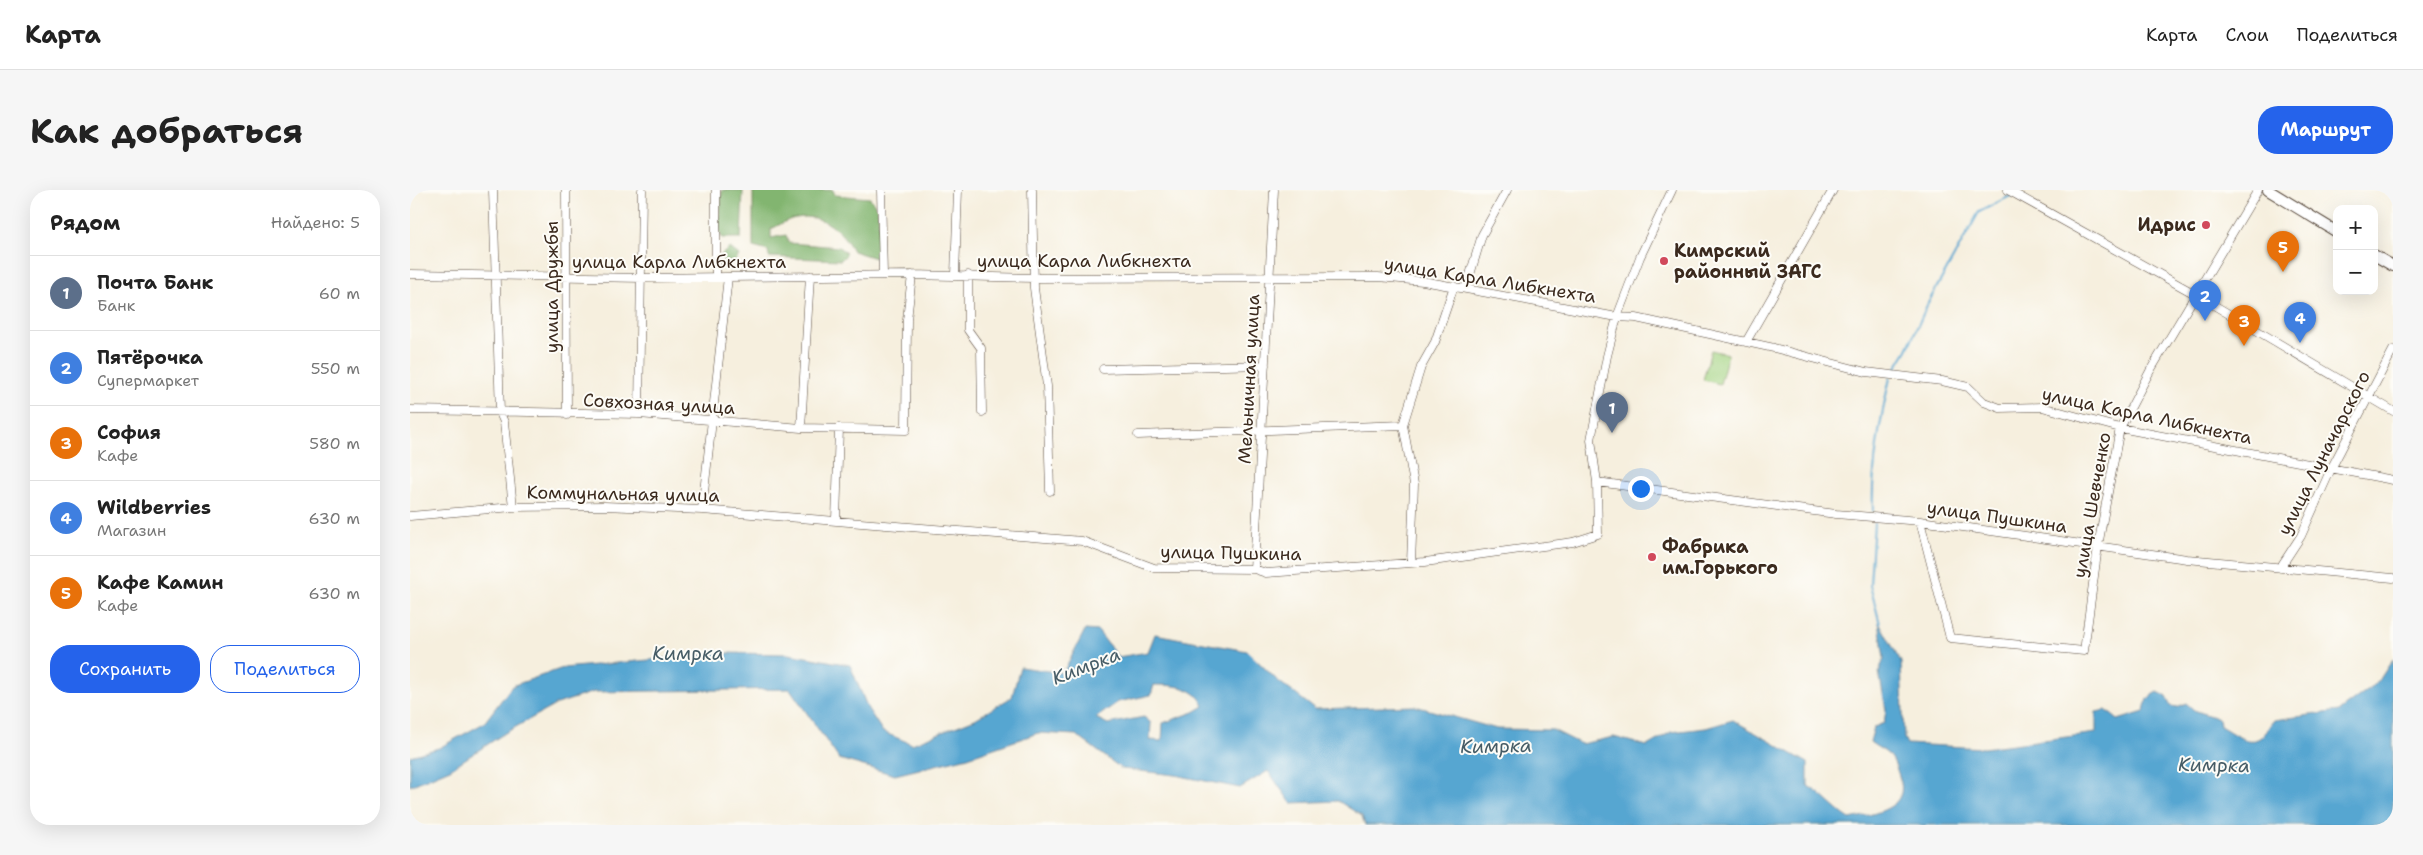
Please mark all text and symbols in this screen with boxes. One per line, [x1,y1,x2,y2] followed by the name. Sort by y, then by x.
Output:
[25,19,101,51] text: Карта
[2146,23,2197,47] text: Карта
[2225,23,2269,47] text: Слои
[2297,23,2398,47] text: Поделиться
[2258,106,2393,154] button: Маршрут
[30,107,303,154] text: Как добраться
[2333,205,2378,295] map controls
[2333,205,2378,250] button: +
[50,209,120,237] text: Рядом
[271,212,360,233] text: Найдено: 5
[2137,213,2196,237] place label: Идрис
[2200,219,2212,231] marker: Идрис
[540,221,564,353] street label: улица Дружбы
[2267,231,2299,272] pin: 5
[1674,239,1822,284] place label: Кимрский районный ЗАГС
[977,249,1191,273] street label: улица Карла Либкнехта
[572,250,786,274] street label: улица Карла Либкнехта
[2333,250,2378,295] button: −
[1382,251,1598,309] street label: улица Карла Либкнехта
[1658,255,1670,267] marker: Кимрский районный ЗАГС
[97,270,213,295] text: Почта Банк
[2189,280,2221,321] pin: 2
[62,283,70,304] text: 1
[319,283,360,304] text: 60 m
[1233,293,1265,465] street label: Мельничная улица
[97,295,135,316] text: Банк
[2284,302,2316,343] pin: 4
[2228,305,2260,346] pin: 3
[97,345,203,370] text: Пятёрочка
[60,358,72,379] text: 2
[311,358,360,379] text: 550 m
[2272,367,2376,539] street label: улица Луначарского
[97,370,199,391] text: Супермаркет
[2040,382,2254,450] street label: улица Карла Либкнехта
[582,388,736,420] street label: Совхозная улица
[1596,392,1628,433] pin: 1
[97,420,161,445] text: София
[2067,430,2117,580] street label: улица Шевченко
[60,433,72,454] text: 3
[309,433,360,454] text: 580 m
[97,445,138,466] text: Кафе
[1628,476,1654,502] your location
[526,480,720,508] street label: Коммунальная улица
[97,495,211,520] text: Wildberries
[1925,495,2069,539] street label: улица Пушкина
[60,508,72,529] text: 4
[308,508,360,529] text: 630 m
[97,520,166,541] text: Магазин
[1662,535,1778,580] place label: Фабрика им.Горького
[1160,540,1302,566] street label: улица Пушкина
[1646,551,1658,563] marker: Фабрика им.Горького
[97,570,224,595] text: Кафе Камин
[61,583,71,604] text: 5
[308,583,360,604] text: 630 m
[97,595,138,616] text: Кафе
[652,641,724,666] water label: Кимрка
[1048,642,1124,690] water label: Кимрка
[50,645,200,693] button: Сохранить
[210,645,360,693] button: Поделиться
[1460,733,1532,759] water label: Кимрка
[2178,752,2250,778] water label: Кимрка

